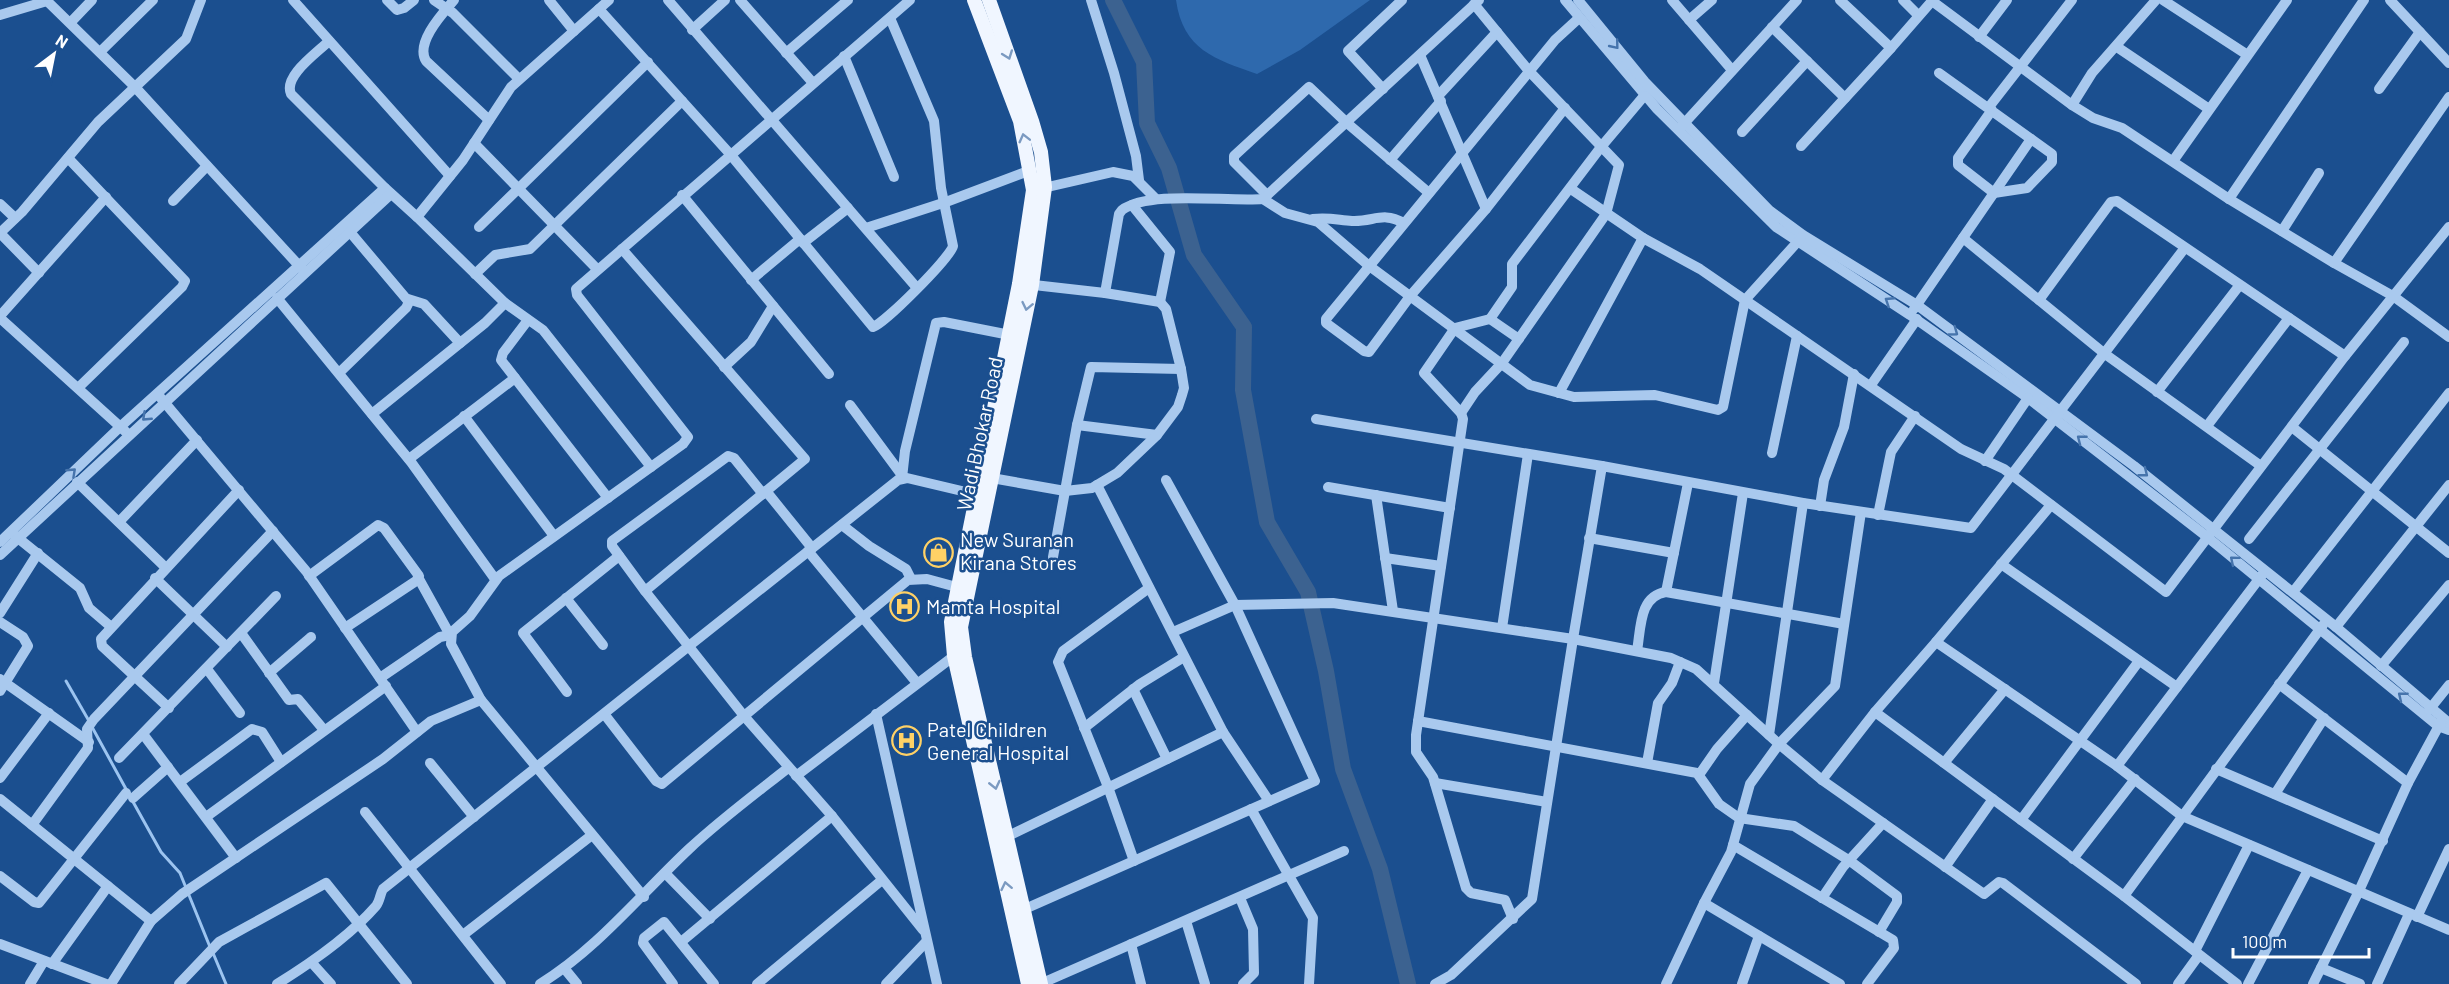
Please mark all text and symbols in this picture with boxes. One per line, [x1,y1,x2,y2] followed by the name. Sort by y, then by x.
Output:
[24,24,84,84] north arrow
[53,30,72,52] text: N
[1608,39,1619,50] one-way arrow
[1001,49,1014,60] one-way arrow
[1019,134,1032,144] one-way arrow
[1885,296,1895,308] one-way arrow
[1021,301,1034,311] one-way arrow
[1947,325,1958,336] one-way arrow
[951,355,1007,513] street label: Wadi Bhokar Road
[143,410,153,421] one-way arrow
[2077,435,2088,446] one-way arrow
[2137,466,2148,477] one-way arrow
[65,468,75,479] one-way arrow
[960,527,1077,574] place label: New Suranan Kirana Stores
[923,536,955,568] shop icon: New Suranan Kirana Stores
[2230,556,2241,567] one-way arrow
[889,591,921,623] hospital icon: Mamta Hospital
[926,594,1060,618] place label: Mamta Hospital
[2397,693,2408,704] one-way arrow
[927,717,1069,764] place label: Patel Children General Hospital
[890,725,922,757] hospital icon: Patel Children General Hospital
[988,779,1001,789] one-way arrow
[1001,881,1014,891] one-way arrow
[2233,921,2370,959] scale bar
[2242,930,2287,952] text: 100 m

